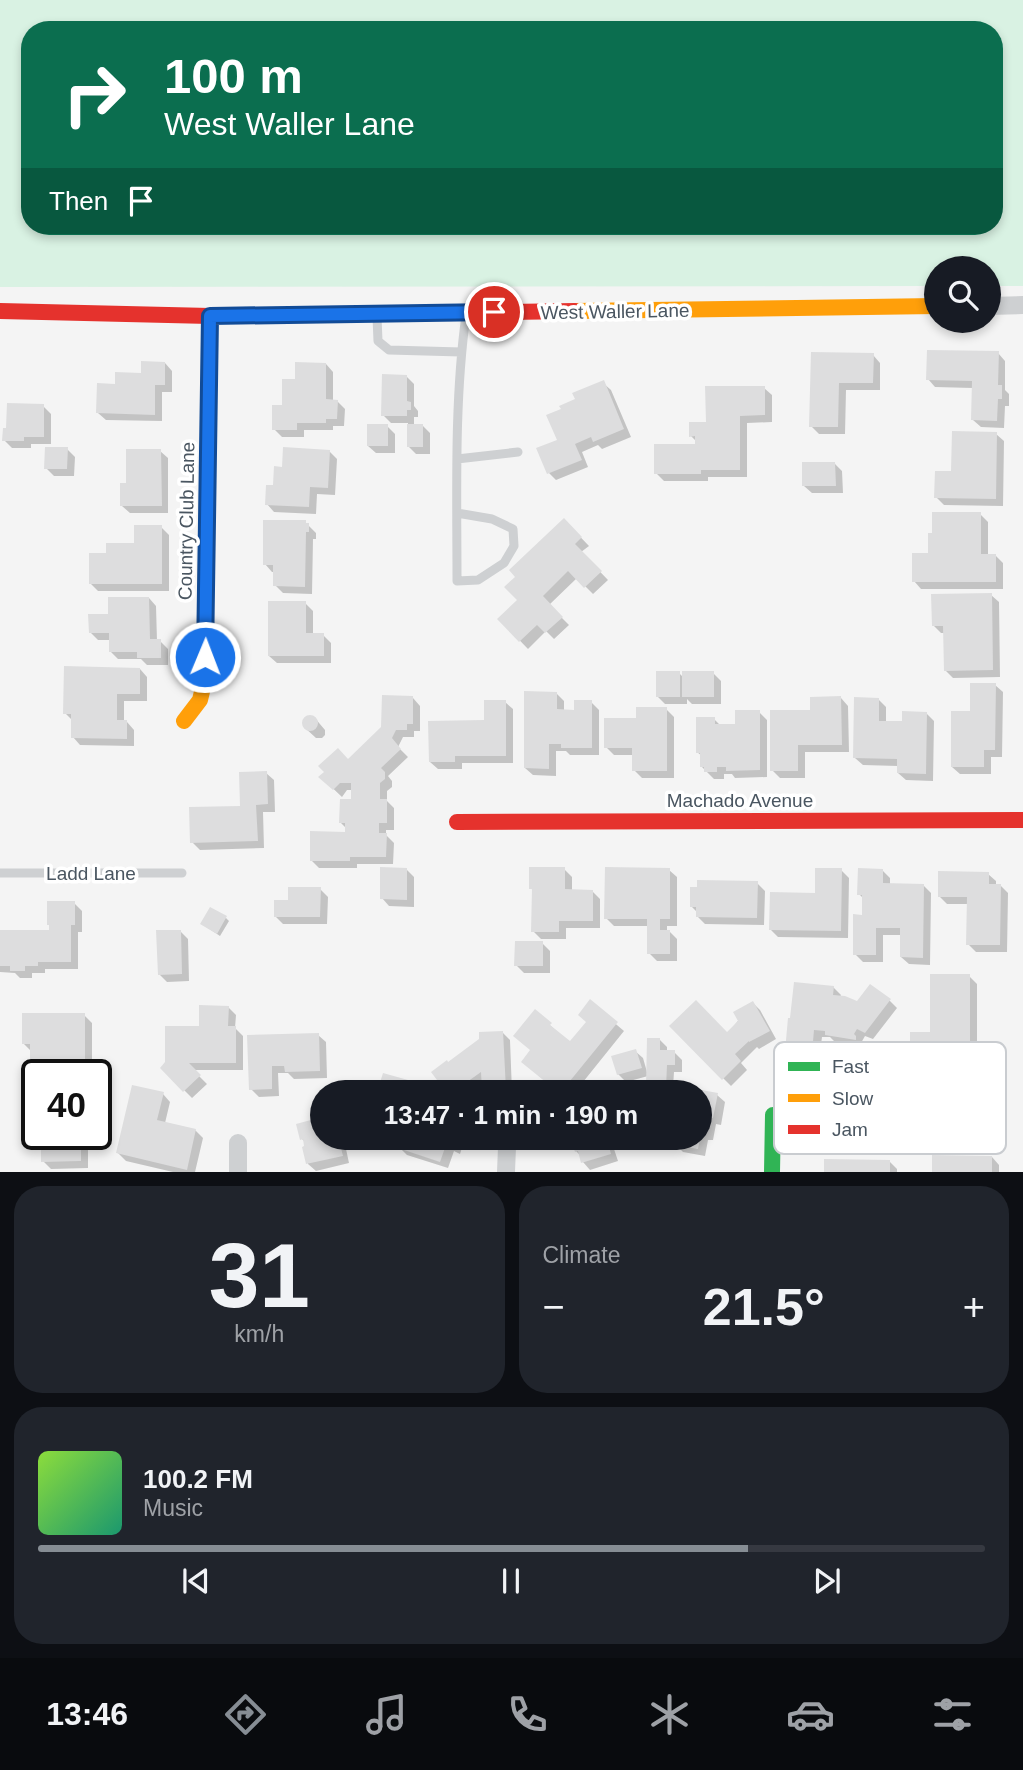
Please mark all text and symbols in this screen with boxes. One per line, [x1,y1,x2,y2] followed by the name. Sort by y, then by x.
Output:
[49,49,140,140] icon: right
[164,49,303,103] text: 100 m
[164,106,415,142] text: West Waller Lane
[122,182,160,220] icon: arrive
[49,186,108,216] text: Then
[924,256,1001,333] map controls
[924,256,1001,333] button: search
[464,282,524,342] pin
[475,293,513,331] icon: arrive
[540,300,690,323] street label: West Waller Lane
[175,442,198,600] street label: Country Club Lane
[168,620,242,694] position arrow
[667,790,813,811] street label: Machado Avenue
[46,863,136,884] street label: Ladd Lane
[774,1042,1006,1154] legend
[832,1056,870,1077] text: Fast
[21,1059,112,1150] speed limit sign: 40
[832,1088,873,1109] text: Slow
[384,1100,638,1130] text: 13:47 · 1 min · 190 m
[832,1119,868,1140] text: Jam
[209,1225,310,1326] text: 31
[543,1242,620,1268] text: Climate
[703,1278,825,1336] text: 21.5°
[543,1286,565,1328] text: −
[963,1286,985,1328] text: +
[234,1321,284,1347] text: km/h
[143,1464,253,1494] text: 100.2 FM
[143,1495,203,1521] text: Music
[177,1562,215,1600] icon: previous
[492,1562,530,1600] icon: pause
[808,1562,846,1600] icon: next
[221,1690,270,1739] icon: directions
[362,1690,411,1739] icon: music
[503,1690,552,1739] icon: phone
[645,1690,694,1739] icon: climate
[786,1690,835,1739] icon: car
[928,1690,977,1739] icon: filters
[46,1696,128,1732] text: 13:46

